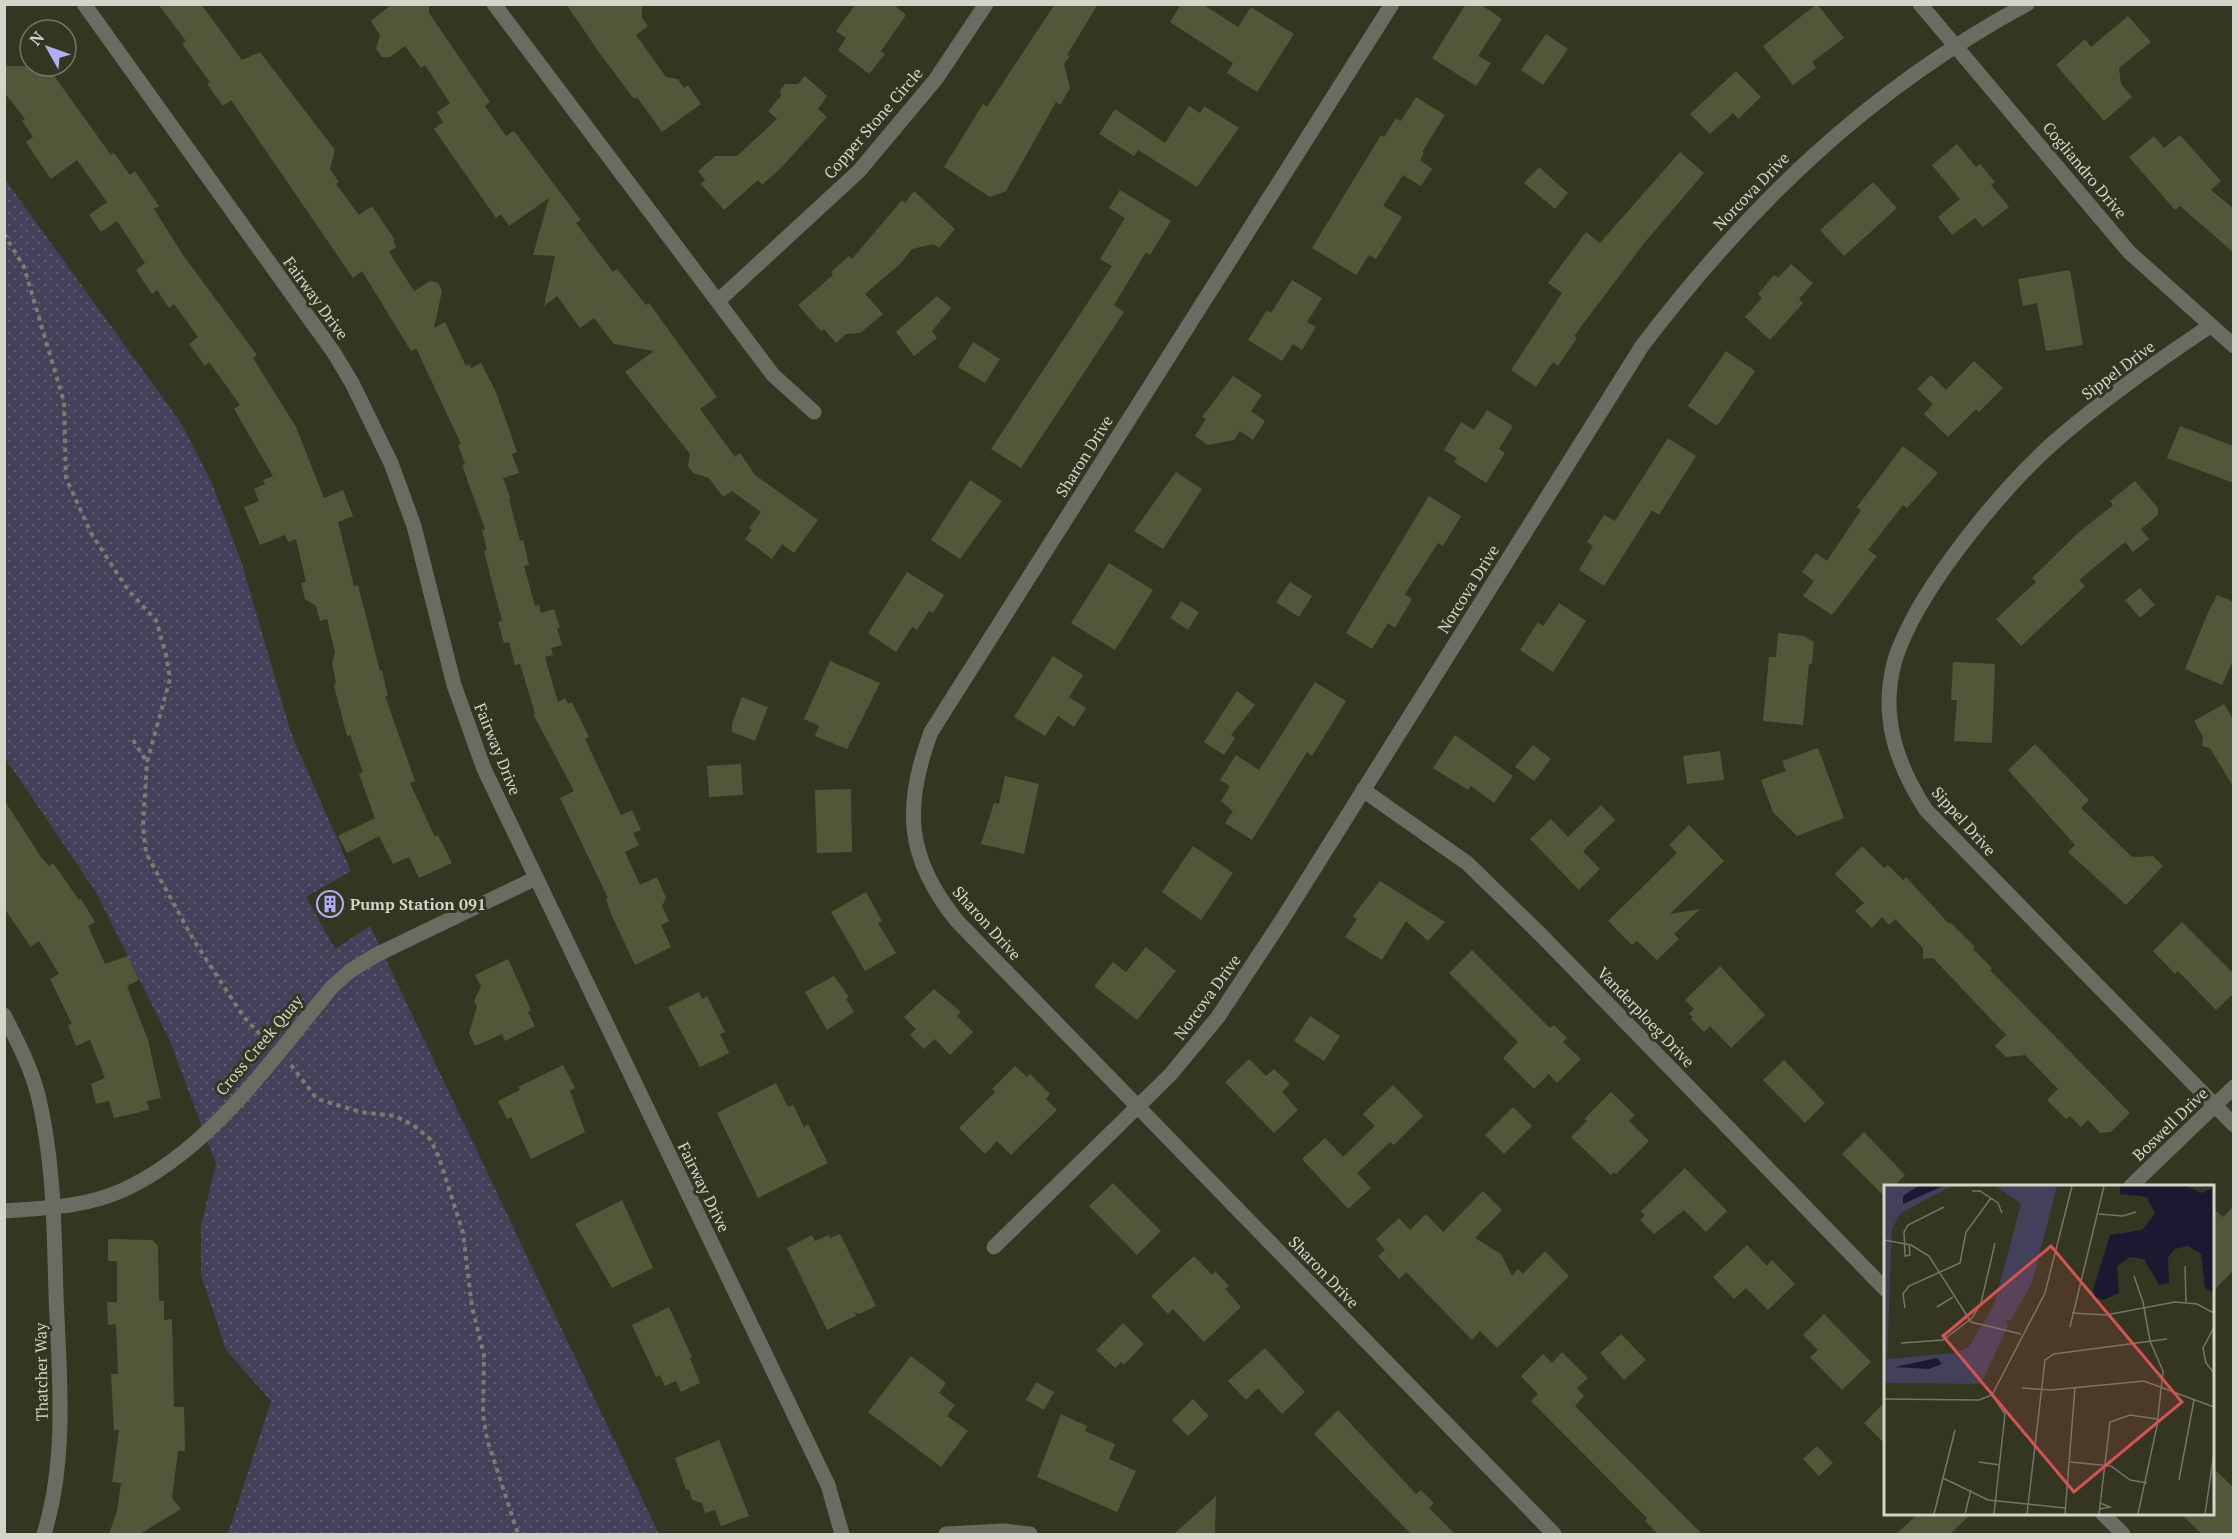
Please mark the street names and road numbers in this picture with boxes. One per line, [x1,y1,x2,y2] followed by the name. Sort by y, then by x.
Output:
[818,62,928,184] street label: Copper Stone Circle
[2038,117,2132,223] street label: Cogliandro Drive
[1708,147,1794,235] street label: Norcova Drive
[278,252,354,344] street label: Fairway Drive
[2077,335,2159,405] street label: Sippel Drive
[1050,411,1118,501] street label: Sharon Drive
[1432,540,1504,638] street label: Norcova Drive
[469,700,527,798] street label: Fairway Drive
[1927,782,2001,860] street label: Sippel Drive
[948,881,1026,965] street label: Sharon Drive
[1169,950,1245,1044] street label: Norcova Drive
[1592,962,1700,1072] street label: Vanderploeg Drive
[210,989,308,1100] street label: Cross Creek Quay
[2128,1082,2212,1166] street label: Boswell Drive
[673,1138,735,1236] street label: Fairway Drive
[1284,1231,1364,1313] street label: Sharon Drive
[29,1322,53,1421] street label: Thatcher Way

